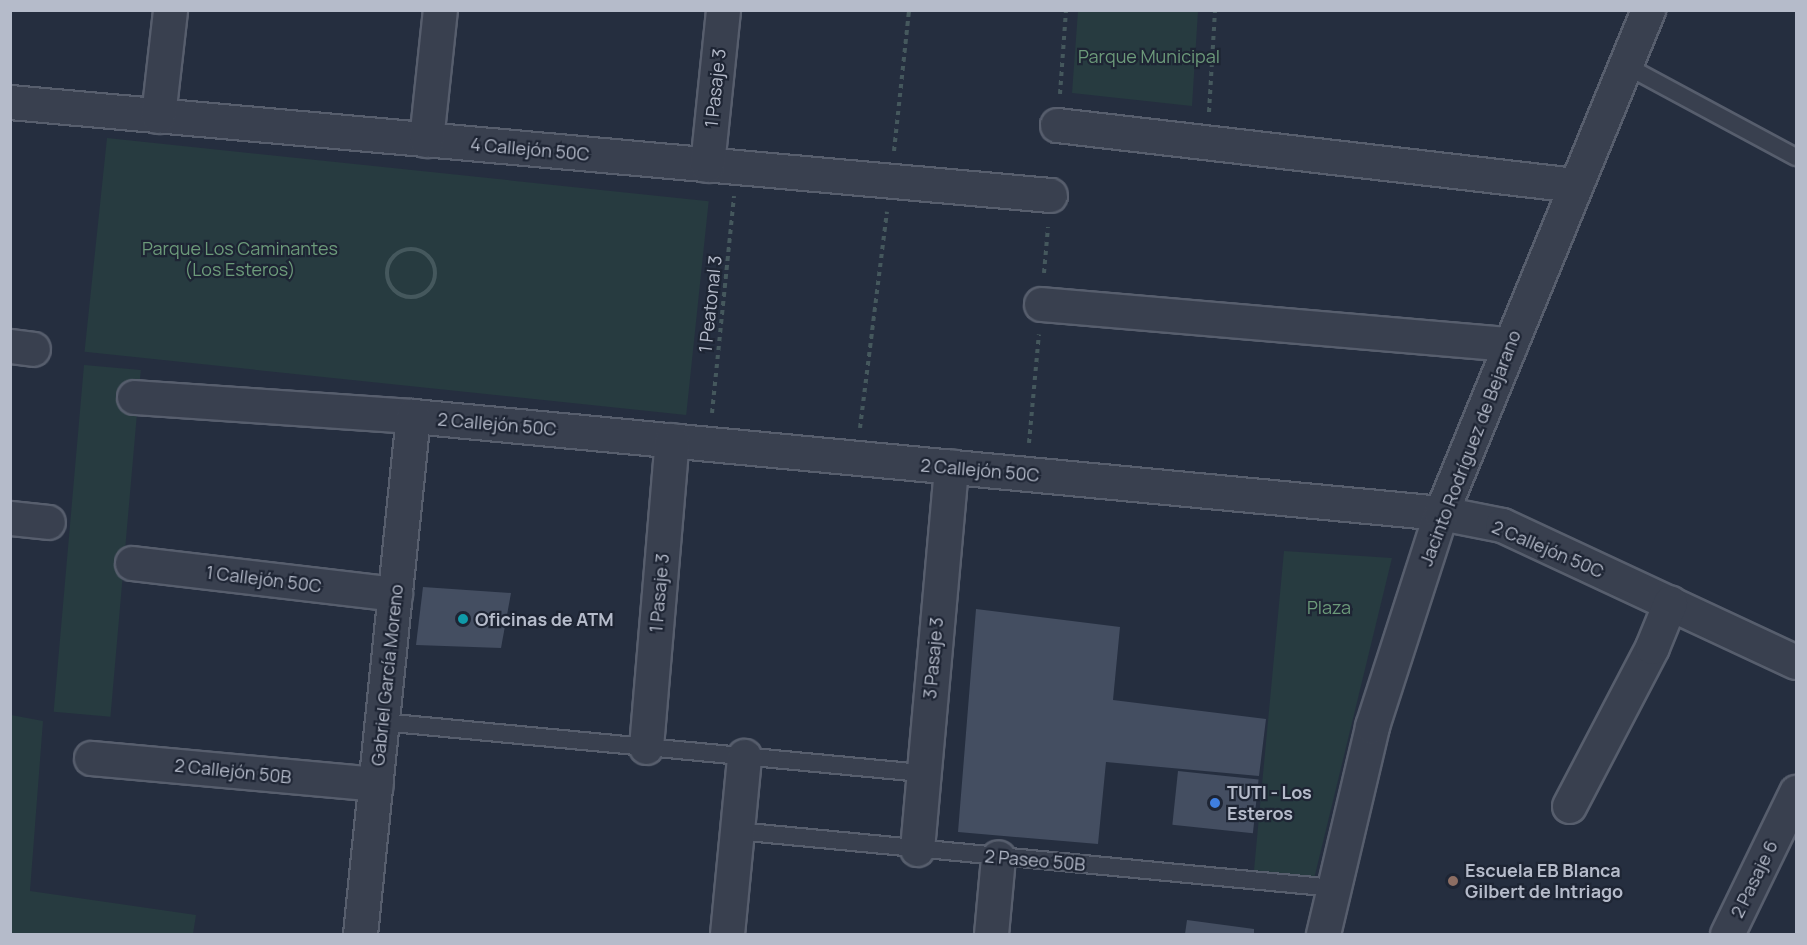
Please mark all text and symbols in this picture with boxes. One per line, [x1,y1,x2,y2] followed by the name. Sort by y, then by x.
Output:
[1078,45,1220,67] park label: Parque Municipal
[700,48,730,128] street label: 1 Pasaje 3
[469,133,591,165] street label: 4 Callejón 50C
[142,238,338,280] park label: Parque Los Caminantes (Los Esteros)
[694,254,726,354] street label: 1 Peatonal 3
[1415,327,1525,569] street label: Jacinto Rodríguez de Bejarano
[437,408,557,440] street label: 2 Callejón 50C
[920,454,1040,486] street label: 2 Callejón 50C
[1489,516,1607,582] street label: 2 Callejón 50C
[645,553,673,633] street label: 1 Pasaje 3
[205,561,323,597] street label: 1 Callejón 50C
[367,583,407,767] street label: Gabriel García Moreno
[1307,596,1351,618] park label: Plaza
[475,608,614,630] place label: Oficinas de ATM
[456,612,470,626] marker: Oficinas de ATM
[919,616,947,700] street label: 3 Pasaje 3
[173,754,293,788] street label: 2 Callejón 50B
[1227,782,1312,824] place label: TUTI - Los Esteros
[1208,796,1222,810] marker: TUTI - Los Esteros
[1726,837,1782,921] street label: 2 Pasaje 6
[984,845,1086,875] street label: 2 Paseo 50B
[1465,860,1623,902] place label: Escuela EB Blanca Gilbert de Intriago
[1446,874,1460,888] marker: Escuela EB Blanca Gilbert de Intriago

